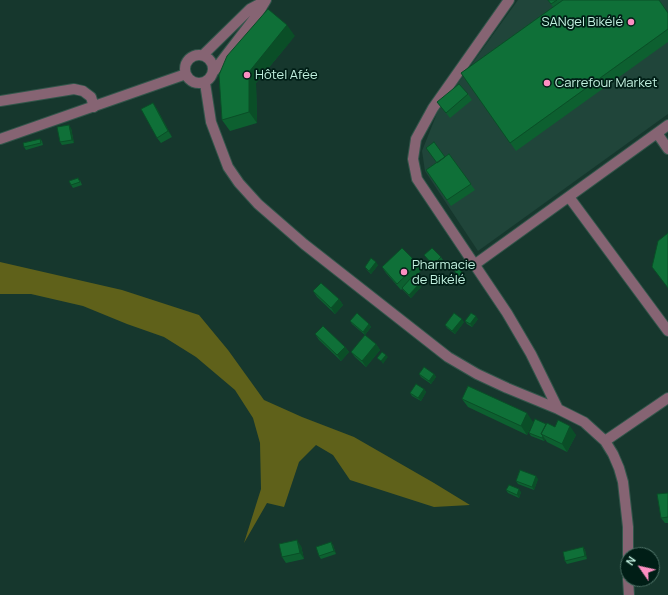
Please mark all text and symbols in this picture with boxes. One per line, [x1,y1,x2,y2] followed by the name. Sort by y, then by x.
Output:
[541,14,623,30] place label: SANgel Bikélé
[626,17,636,27] marker: SANgel Bikélé
[255,67,317,83] place label: Hôtel Afée
[242,70,252,80] marker: Hôtel Afée
[555,75,657,91] place label: Carrefour Market
[542,78,552,88] marker: Carrefour Market
[412,257,475,288] place label: Pharmacie de Bikélé
[399,267,409,277] marker: Pharmacie de Bikélé
[620,547,660,587] north arrow
[622,553,639,568] text: N

